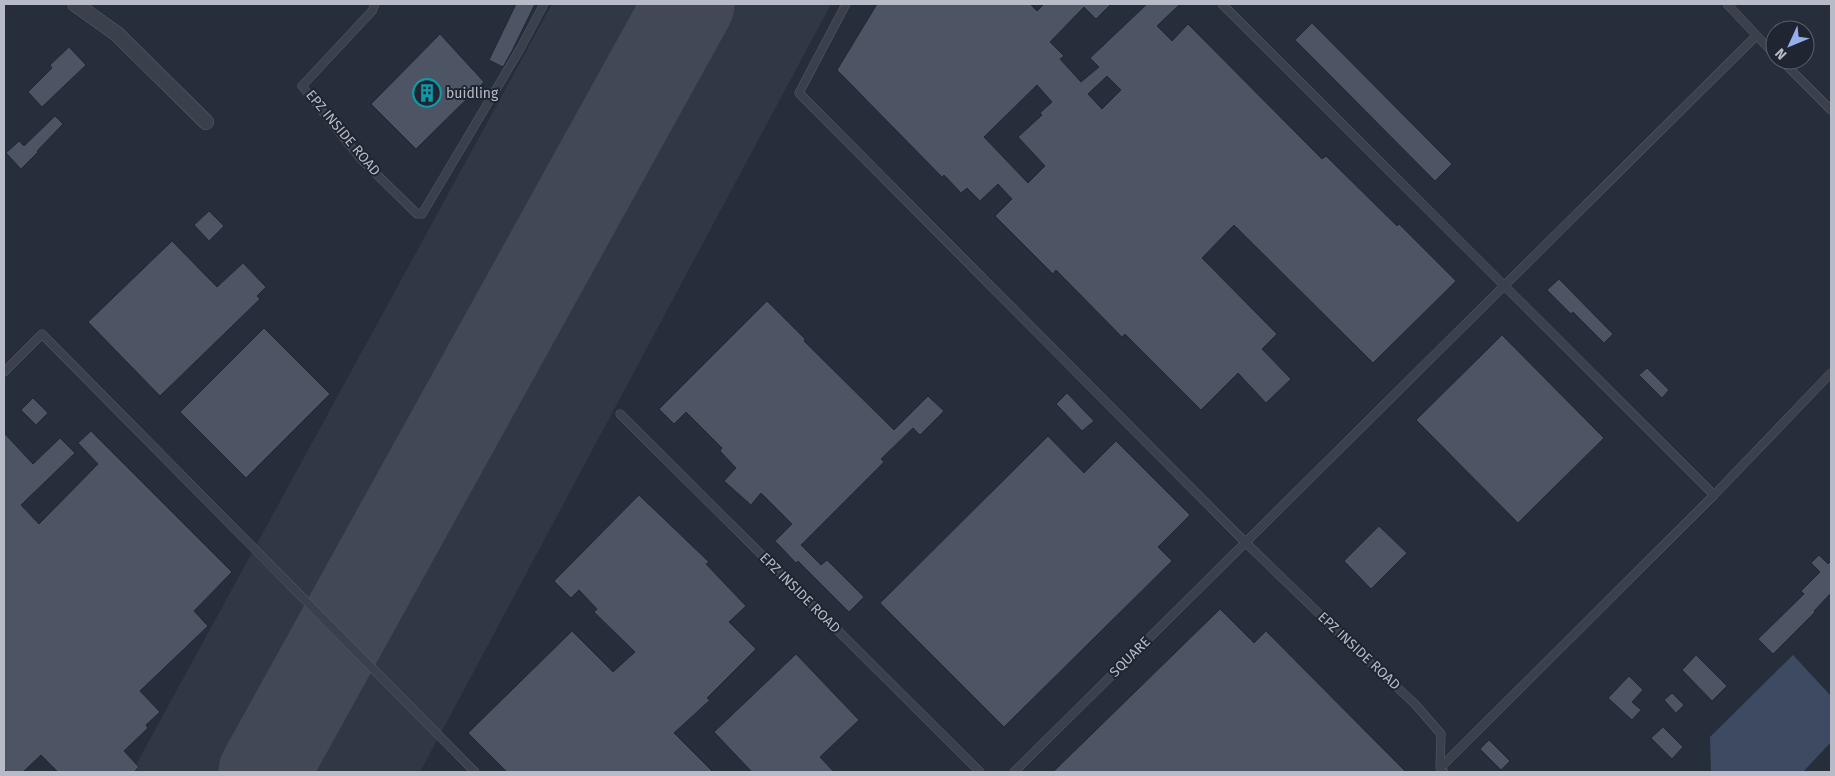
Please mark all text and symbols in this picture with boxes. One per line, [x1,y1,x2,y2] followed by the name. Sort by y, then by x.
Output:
[1765,20,1815,70] north arrow
[1772,44,1790,63] text: N
[412,78,442,108] building icon: buidling
[446,85,499,102] place label: buidling
[302,87,384,179] street label: EPZ INSIDE ROAD
[756,549,844,637] street label: EPZ INSIDE ROAD
[1314,608,1404,694] street label: EPZ INSIDE ROAD
[1106,633,1154,681] street label: SQUARE

